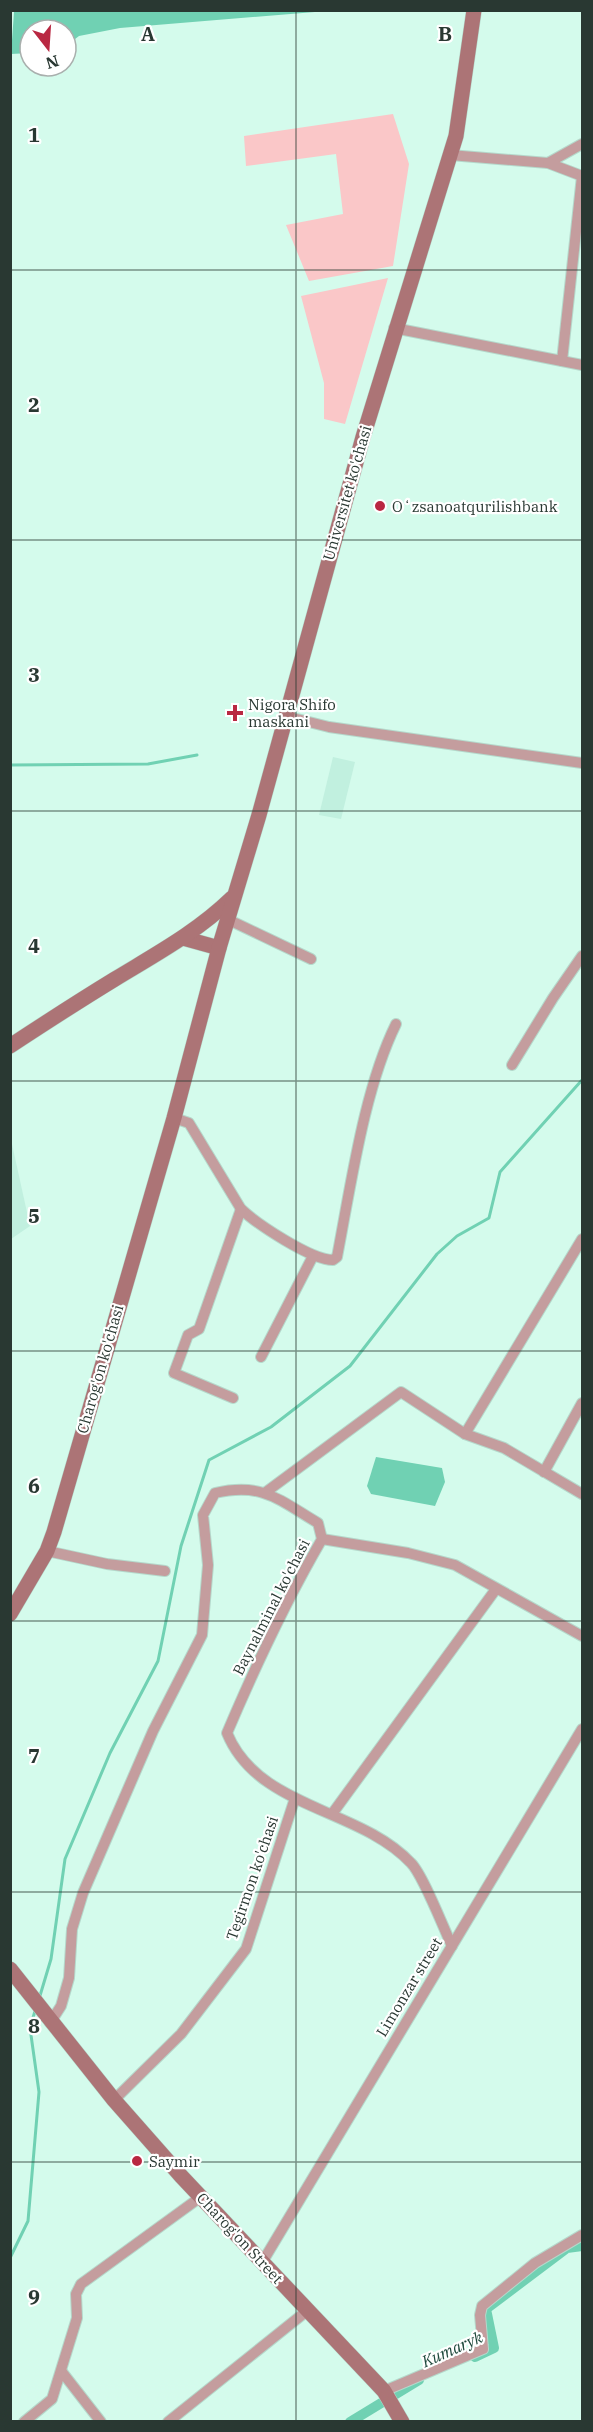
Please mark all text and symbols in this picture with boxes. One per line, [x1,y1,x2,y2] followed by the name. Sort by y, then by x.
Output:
[18,18,78,78] north arrow
[141,20,155,47] text: A
[438,20,452,47] text: B
[43,51,61,74] text: N
[28,121,40,148] text: 1
[28,391,40,418] text: 2
[319,423,375,563] street label: Universitet ko'chasi
[392,497,558,516] place label: Oʻzsanoatqurilishbank
[373,499,387,513] marker: Oʻzsanoatqurilishbank
[28,661,40,688] text: 3
[248,695,336,731] place label: Nigora Shifo maskani
[226,704,244,722] marker: Nigora Shifo maskani
[28,932,40,959] text: 4
[28,1202,40,1229] text: 5
[73,1302,128,1436] street label: Charog'on ko'chasi
[28,1472,40,1499] text: 6
[228,1535,314,1678] street label: Baynalminal ko'chasi
[28,1742,40,1769] text: 7
[222,1813,282,1942] street label: Tegirmon ko'chasi
[372,1934,446,2040] street label: Limonzar street
[28,2012,40,2039] text: 8
[149,2152,200,2171] place label: Saymir
[130,2154,144,2168] marker: Saymir
[193,2188,287,2288] street label: Charog'on Street
[28,2283,40,2310] text: 9
[418,2327,486,2372] water label: Kumaryk

